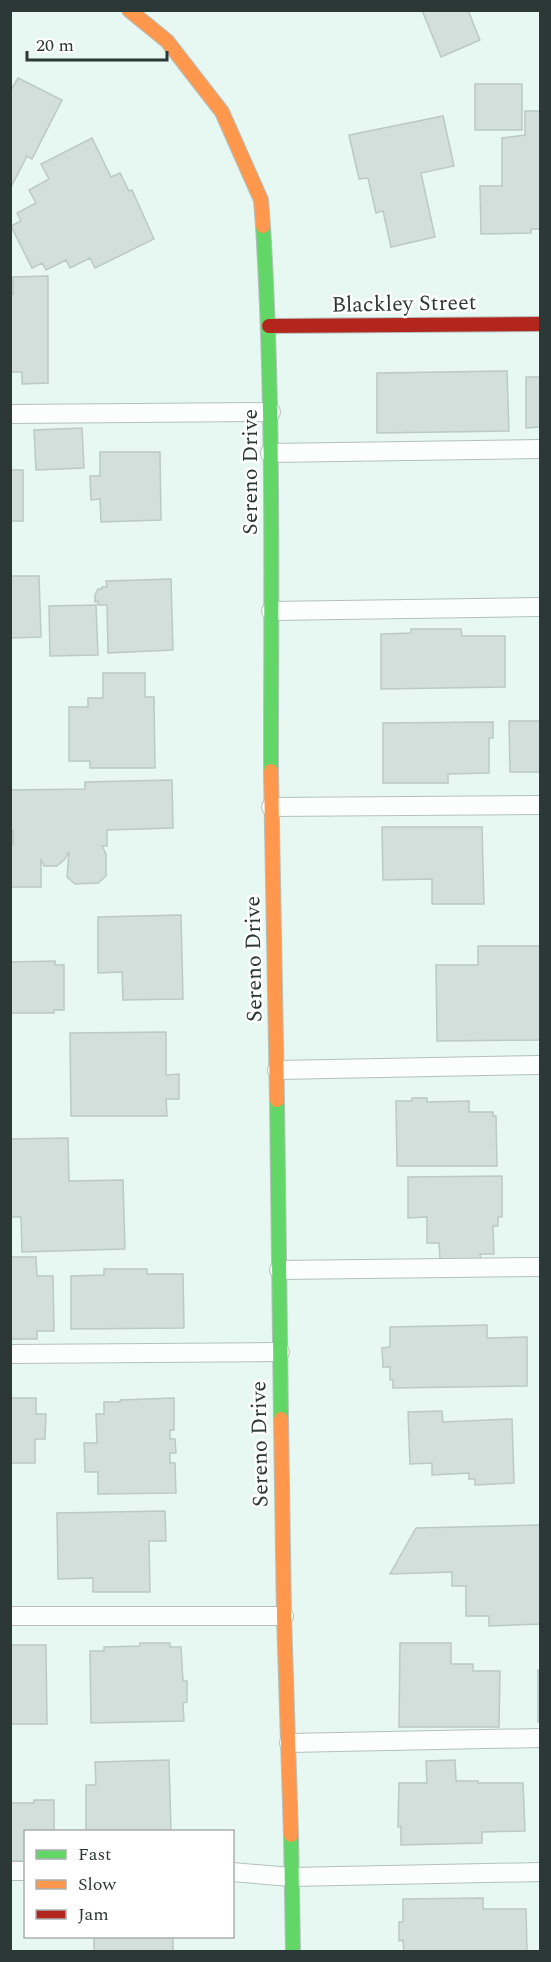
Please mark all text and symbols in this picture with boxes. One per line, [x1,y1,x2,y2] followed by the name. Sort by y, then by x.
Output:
[27,24,166,62] scale bar
[36,32,74,59] text: 20 m
[331,286,477,322] street label: Blackley Street
[234,409,267,535] street label: Sereno Drive
[236,896,272,1022] street label: Sereno Drive
[242,1381,278,1507] street label: Sereno Drive
[24,1830,234,1938] legend
[78,1841,111,1868] text: Fast
[78,1871,117,1898] text: Slow
[78,1901,109,1928] text: Jam

